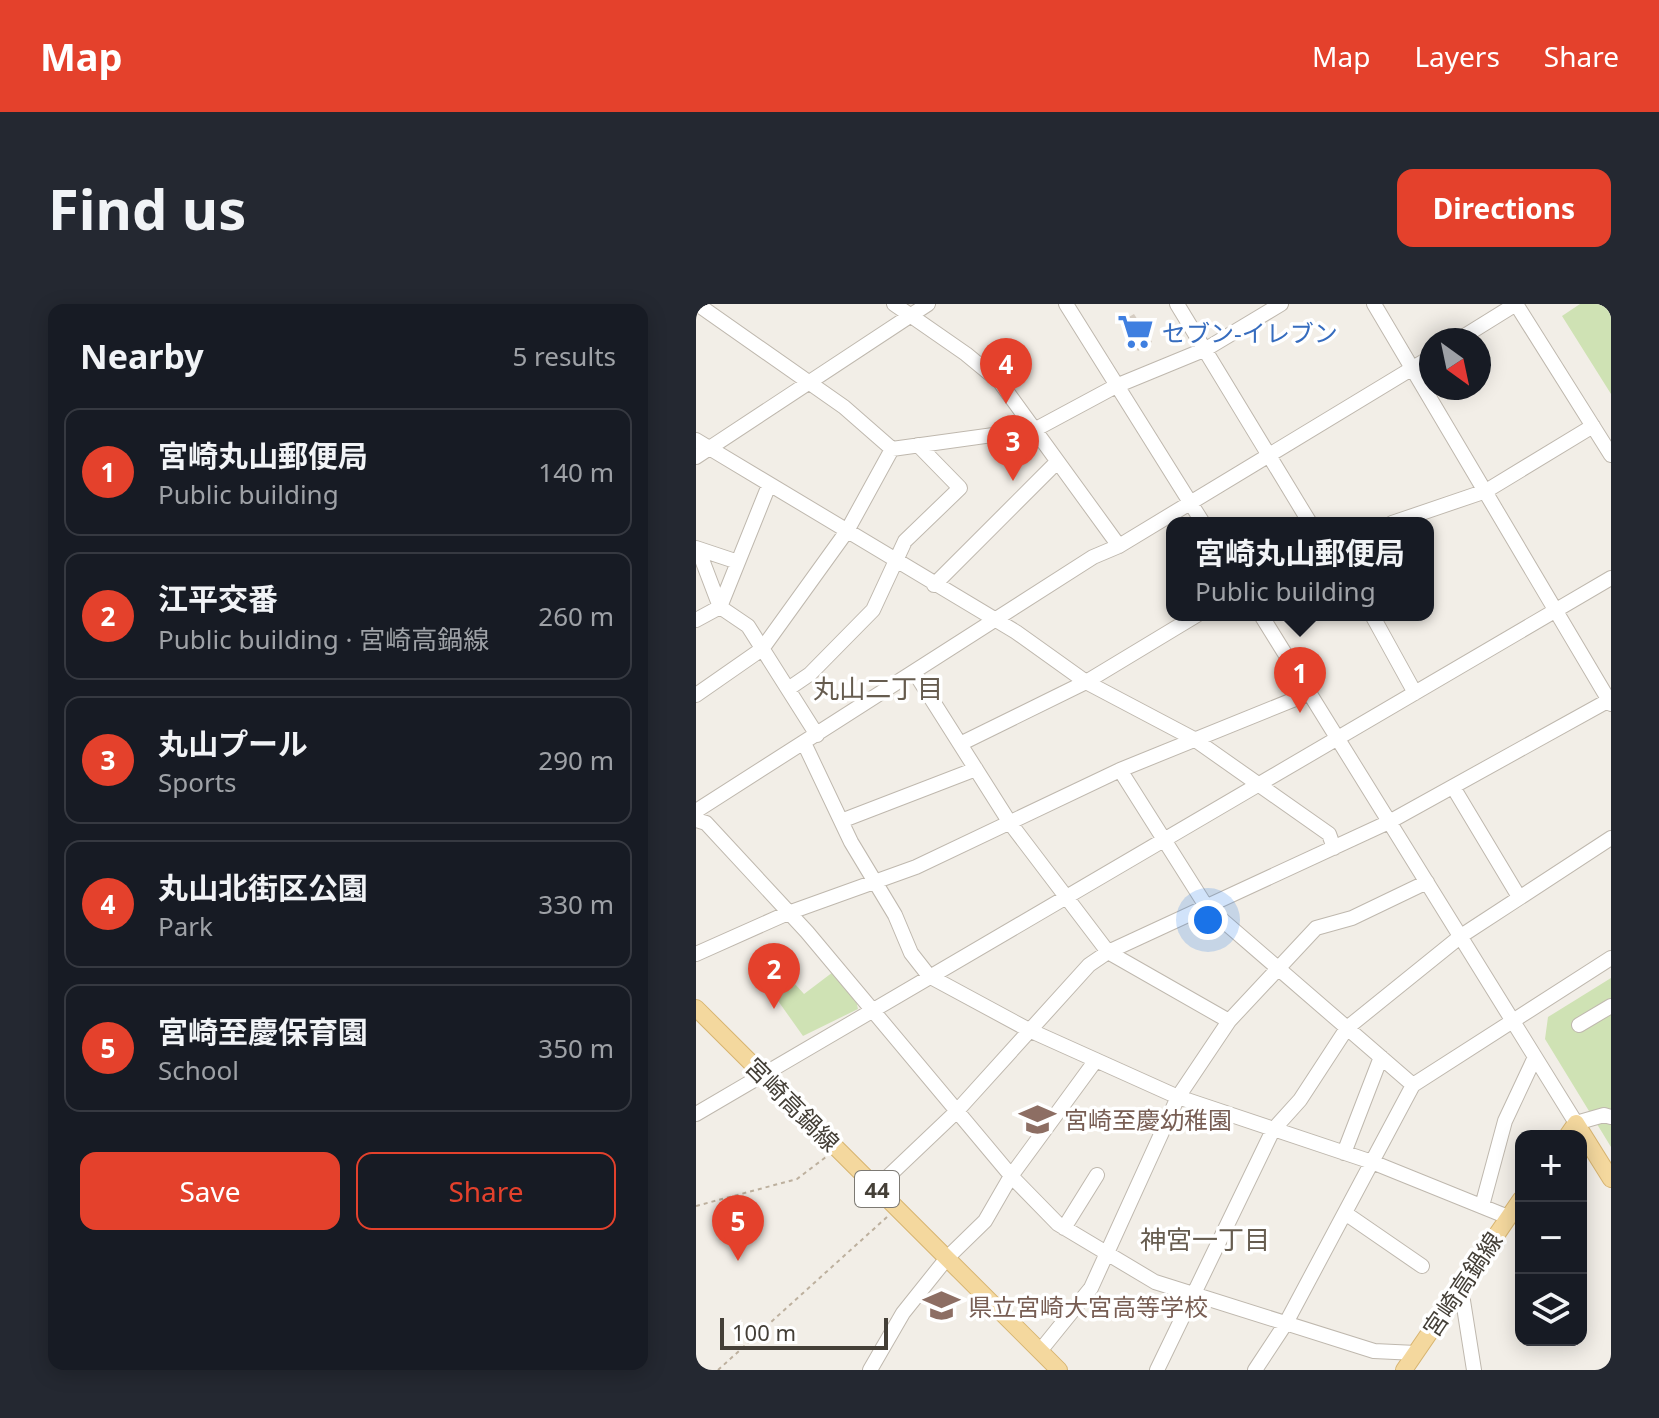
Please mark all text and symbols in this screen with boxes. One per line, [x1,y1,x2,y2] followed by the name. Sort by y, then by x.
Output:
[40,30,123,82] text: Map
[1312,37,1370,75] text: Map
[1414,37,1500,75] text: Layers
[1544,37,1619,75] text: Share
[1397,169,1611,247] button: Directions
[48,170,246,246] text: Find us
[1117,313,1155,351] supermarket icon: セブン-イレブン
[1162,316,1338,349] place label: セブン-イレブン
[1419,328,1491,400] north arrow
[80,333,204,379] text: Nearby
[512,338,616,374] text: 5 results
[980,338,1032,404] pin: 4
[987,415,1039,481] pin: 3
[158,435,368,476] text: 宮崎丸山郵便局
[101,454,115,490] text: 1
[538,454,614,490] text: 140 m
[158,476,339,512] text: Public building
[1166,517,1434,621] popup
[1195,532,1405,573] text: 宮崎丸山郵便局
[1195,573,1376,609] text: Public building
[158,578,278,619] text: 江平交番
[101,598,115,634] text: 2
[538,598,614,634] text: 260 m
[158,621,489,657] text: Public building · 宮崎高鍋線
[1274,647,1326,713] pin: 1
[813,670,943,706] district label: 丸山二丁目
[158,723,308,764] text: 丸山プール
[101,742,115,778] text: 3
[538,742,614,778] text: 290 m
[158,764,237,800] text: Sports
[158,867,368,908] text: 丸山北街区公園
[101,886,115,922] text: 4
[538,886,614,922] text: 330 m
[1188,900,1228,940] your location
[158,908,213,944] text: Park
[748,943,800,1009] pin: 2
[158,1011,368,1052] text: 宮崎至慶保育園
[101,1030,115,1066] text: 5
[538,1030,614,1066] text: 350 m
[739,1050,847,1158] street label: 宮崎高鍋線
[158,1052,239,1088] text: School
[1019,1100,1057,1138] school or university icon: 宮崎至慶幼稚園
[1064,1103,1232,1136] place label: 宮崎至慶幼稚園
[1515,1130,1587,1346] map controls
[1515,1130,1587,1202] button: +
[80,1152,340,1230] button: Save
[356,1152,616,1230] button: Share
[855,1171,899,1207] road number: 44
[712,1195,764,1261] pin: 5
[1515,1202,1587,1274] button: −
[1140,1221,1270,1257] district label: 神宮一丁目
[1415,1225,1509,1343] street label: 宮崎高鍋線
[1515,1274,1587,1346] button: layers
[923,1287,961,1325] school or university icon: 県立宮崎大宮高等学校
[968,1290,1208,1323] place label: 県立宮崎大宮高等学校
[720,1314,888,1350] scale bar
[732,1317,796,1347] text: 100 m

